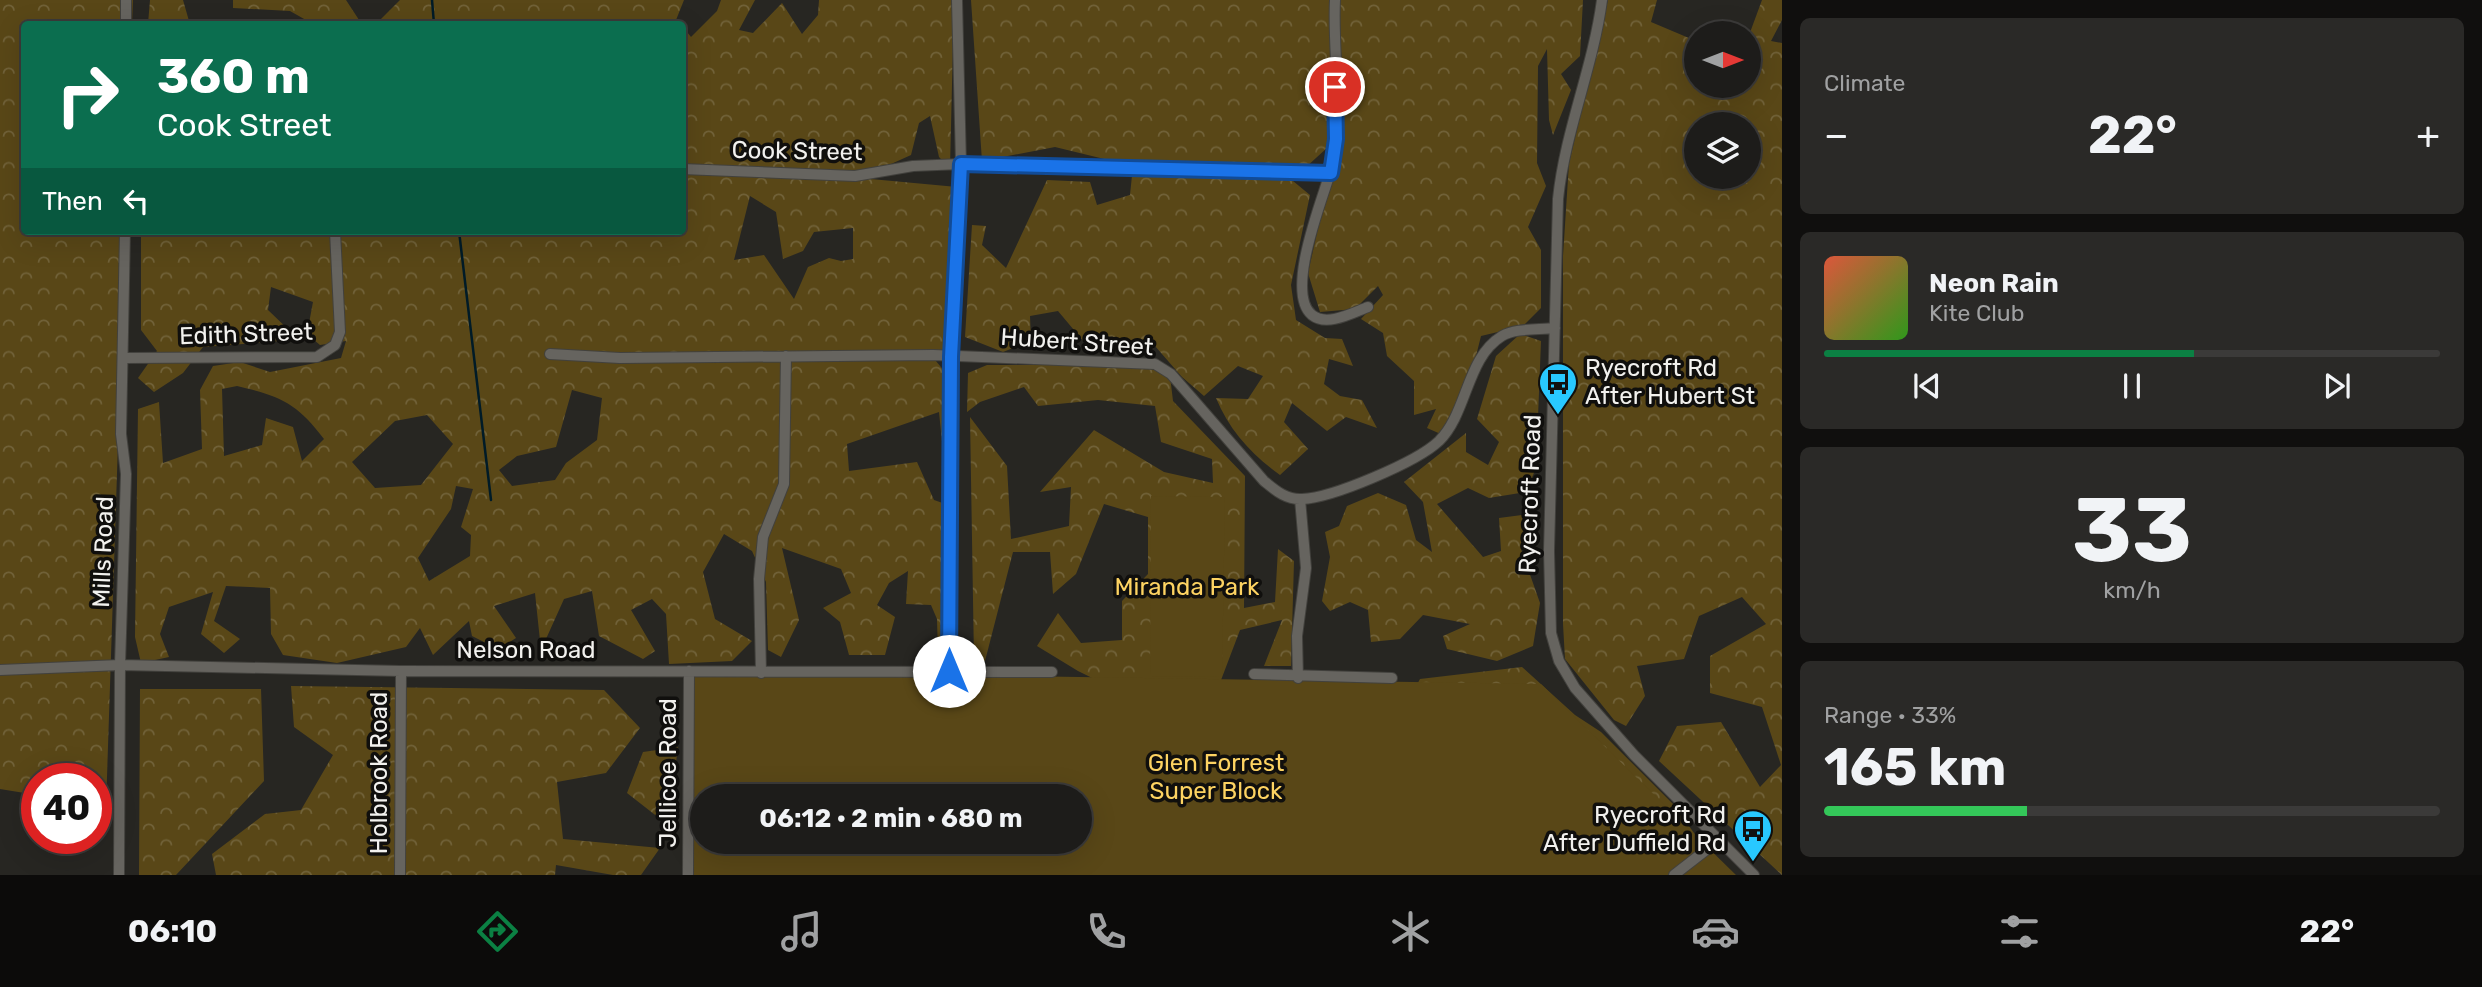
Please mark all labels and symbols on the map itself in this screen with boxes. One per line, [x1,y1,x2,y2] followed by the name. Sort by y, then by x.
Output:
[1684,21,1760,98] north arrow
[1305,57,1365,117] pin
[731,136,863,166] street label: Cook Street
[179,318,313,350] street label: Edith Street
[1000,323,1154,361] street label: Hubert Street
[1585,354,1755,410] place label: Ryecroft Rd After Hubert St
[1537,361,1579,416] bus stop icon: Ryecroft Rd After Hubert St
[1513,414,1547,574] street label: Ryecroft Road
[87,496,119,608] street label: Mills Road
[1115,573,1260,601] park label: Miranda Park
[912,634,986,708] position arrow
[456,636,596,664] street label: Nelson Road
[365,692,393,854] street label: Holbrook Road
[654,698,682,848] street label: Jellicoe Road
[1148,749,1284,805] park label: Glen Forrest Super Block
[21,763,112,854] speed limit sign: 40
[1543,801,1726,857] place label: Ryecroft Rd After Duffield Rd
[1732,808,1774,863] bus stop icon: Ryecroft Rd After Duffield Rd

